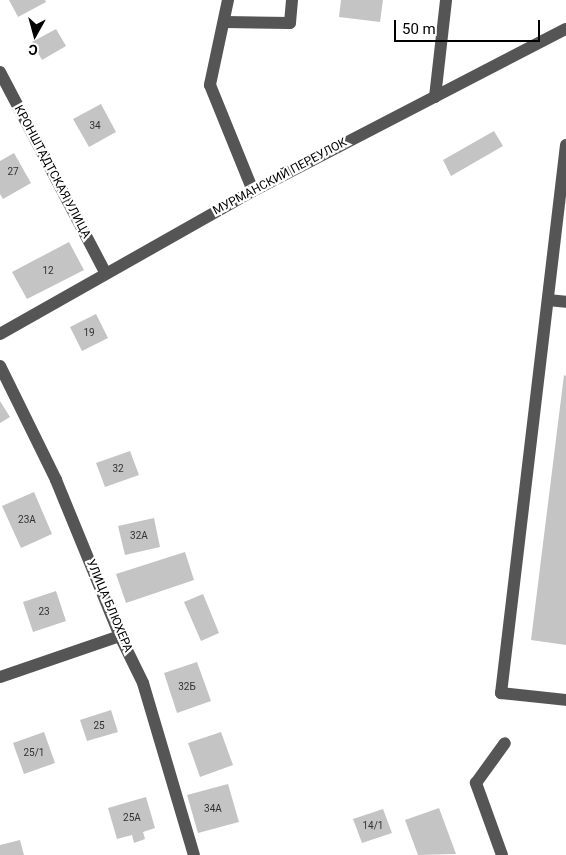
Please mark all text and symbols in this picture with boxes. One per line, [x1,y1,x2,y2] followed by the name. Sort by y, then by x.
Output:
[10,10,60,60] north arrow
[396,10,542,42] scale bar
[402,20,436,38] text: 50 m
[28,41,39,58] text: С
[11,103,93,241] street label: КРОНШТАДТСКАЯ УЛИЦА
[89,120,101,132] house number: 34
[211,136,349,218] street label: МУРМАНСКИЙ ПЕРЕУЛОК
[7,166,19,178] house number: 27
[42,265,54,277] house number: 12
[83,327,95,339] house number: 19
[112,463,124,475] house number: 32
[18,514,36,526] house number: 23А
[130,530,148,542] house number: 32А
[83,557,135,655] street label: УЛИЦА БЛЮХЕРА
[38,606,50,618] house number: 23
[178,681,196,693] house number: 32Б
[93,720,105,732] house number: 25
[24,747,44,759] house number: 25/1
[204,803,222,815] house number: 34А
[123,812,141,824] house number: 25А
[363,820,383,832] house number: 14/1

